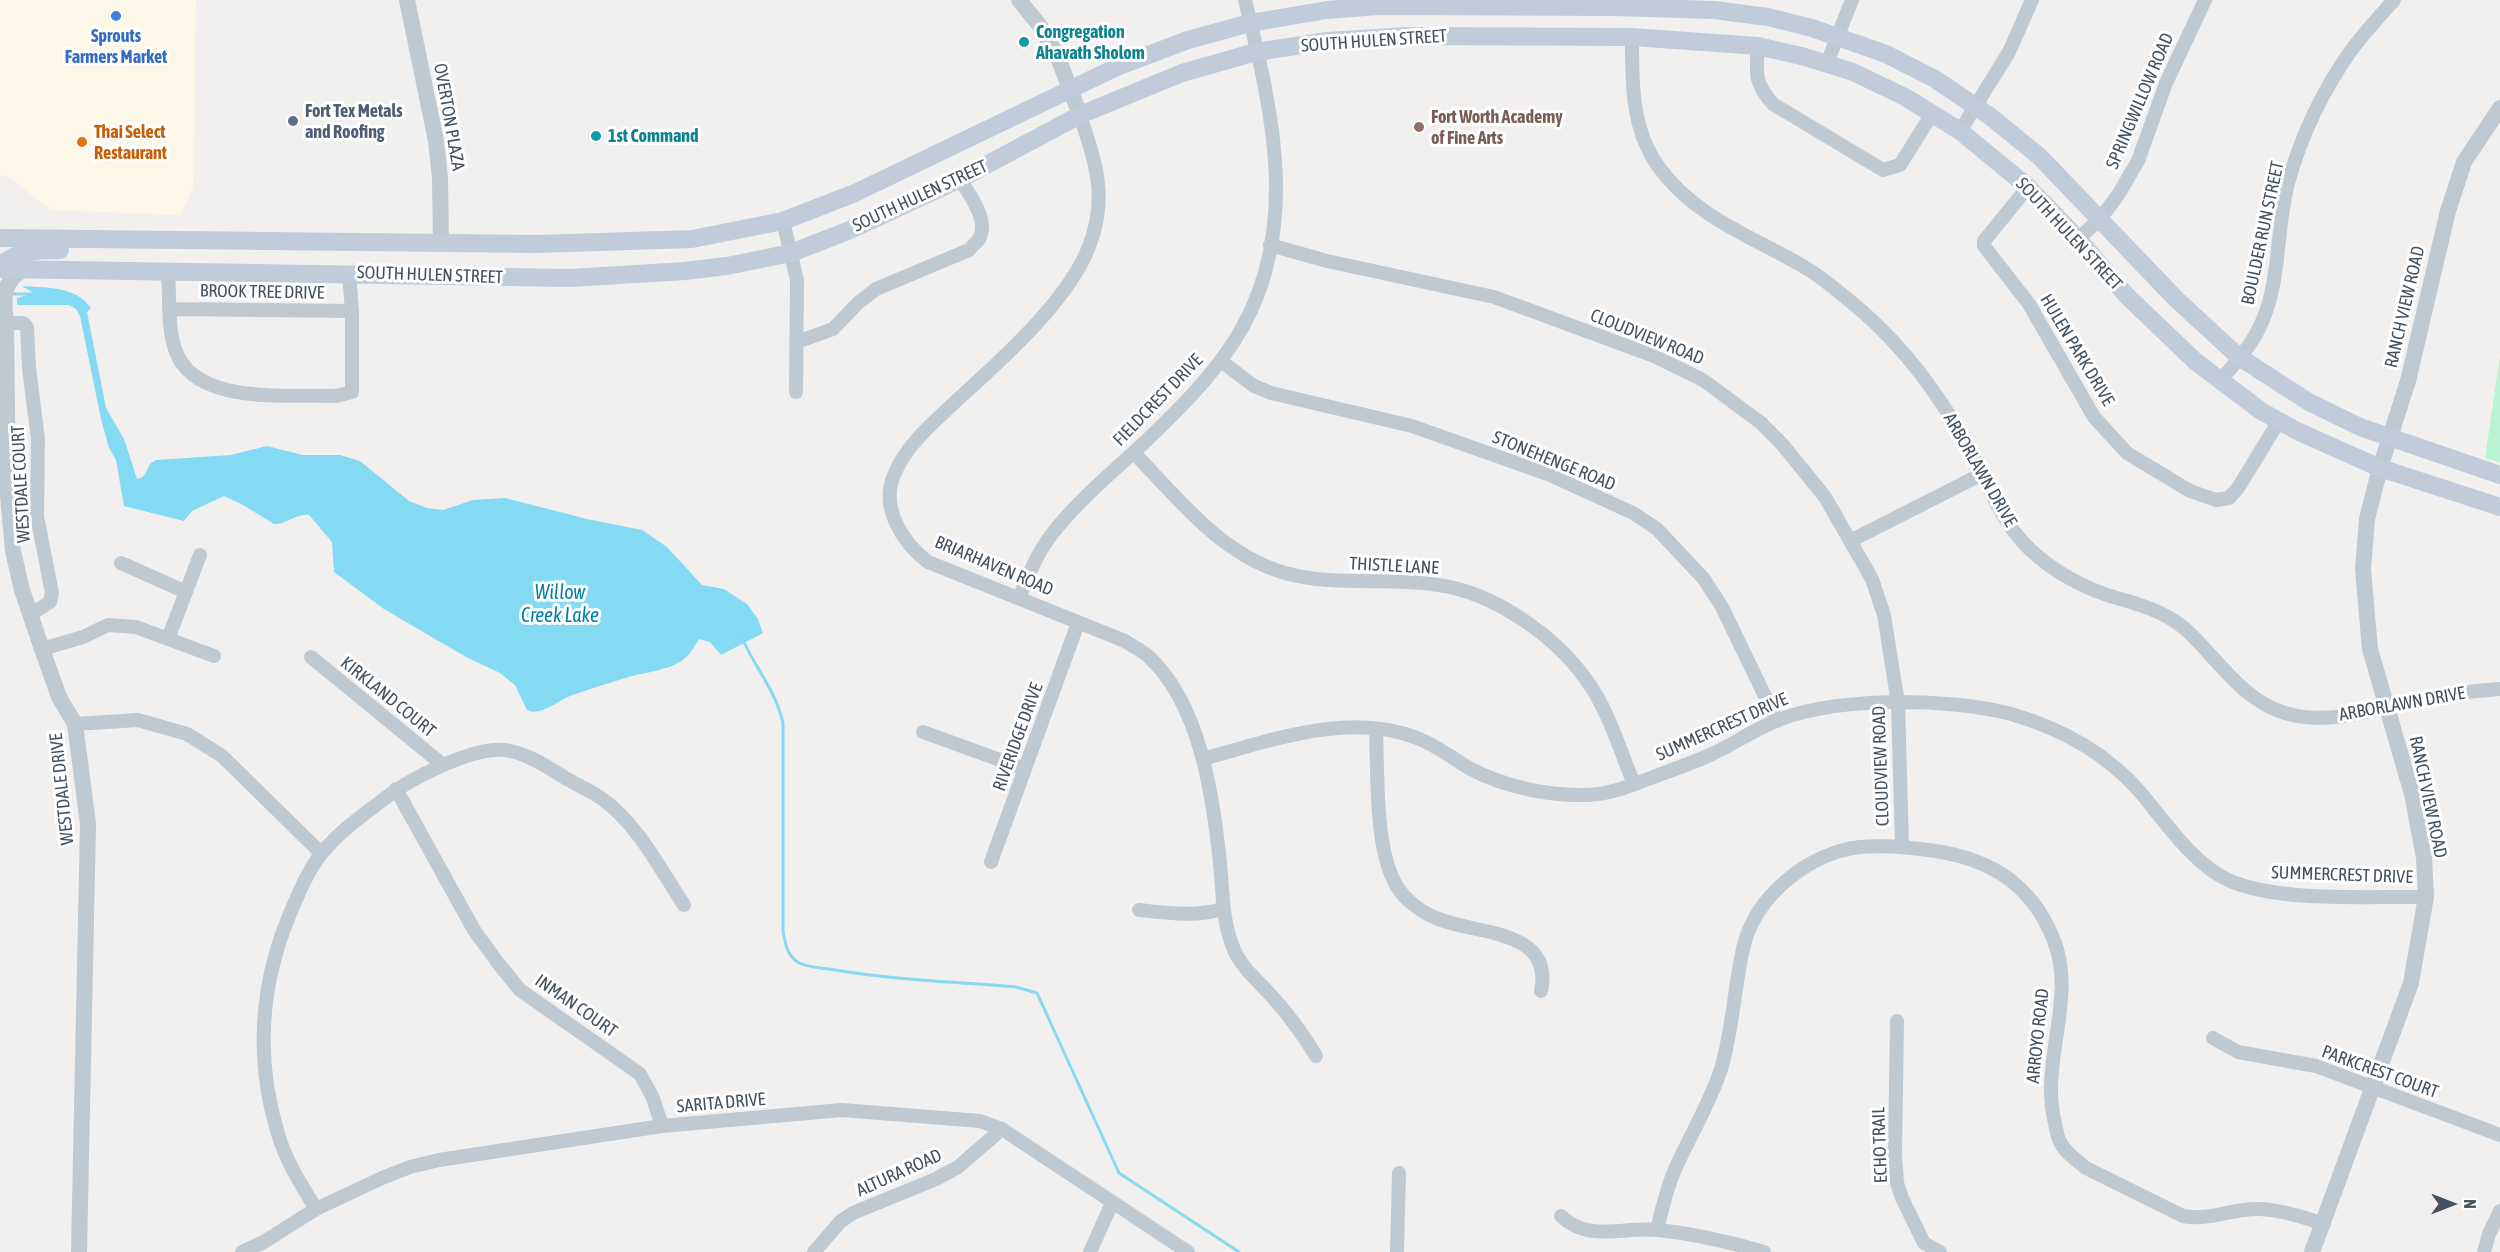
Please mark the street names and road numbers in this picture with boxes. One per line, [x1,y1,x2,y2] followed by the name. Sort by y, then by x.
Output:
[1300,25,1448,57] street label: SOUTH HULEN STREET
[2102,30,2178,172] street label: SPRINGWILLOW ROAD
[429,62,469,172] street label: OVERTON PLAZA
[849,155,991,237] street label: SOUTH HULEN STREET
[2237,159,2289,307] street label: BOULDER RUN STREET
[2011,173,2127,295] street label: SOUTH HULEN STREET
[2380,244,2430,370] street label: RANCH VIEW ROAD
[357,262,503,288] street label: SOUTH HULEN STREET
[200,280,324,304] street label: BROOK TREE DRIVE
[2035,290,2119,410] street label: HULEN PARK DRIVE
[1587,304,1707,370] street label: CLOUDVIEW ROAD
[1109,350,1207,450] street label: FIELDCREST DRIVE
[1939,409,2021,531] street label: ARBORLAWN DRIVE
[7,425,35,543] street label: WESTDALE COURT
[1489,427,1619,495] street label: STONEHENGE ROAD
[931,531,1057,601] street label: BRIARHAVEN ROAD
[1349,553,1439,579] street label: THISTLE LANE
[336,652,440,742] street label: KIRKLAND COURT
[988,680,1048,794] street label: RIVERIDGE DRIVE
[2337,682,2467,726] street label: ARBORLAWN DRIVE
[1653,688,1791,766] street label: SUMMERCREST DRIVE
[1868,705,1894,827] street label: CLOUDVIEW ROAD
[45,732,79,846] street label: WESTDALE DRIVE
[2405,734,2451,860] street label: RANCH VIEW ROAD
[2271,862,2413,888] street label: SUMMERCREST DRIVE
[531,970,621,1042] street label: INMAN COURT
[2022,987,2054,1085] street label: ARROYO ROAD
[2319,1041,2441,1103] street label: PARKCREST COURT
[676,1088,766,1118] street label: SARITA DRIVE
[1868,1106,1892,1184] street label: ECHO TRAIL
[853,1145,945,1201] street label: ALTURA ROAD

